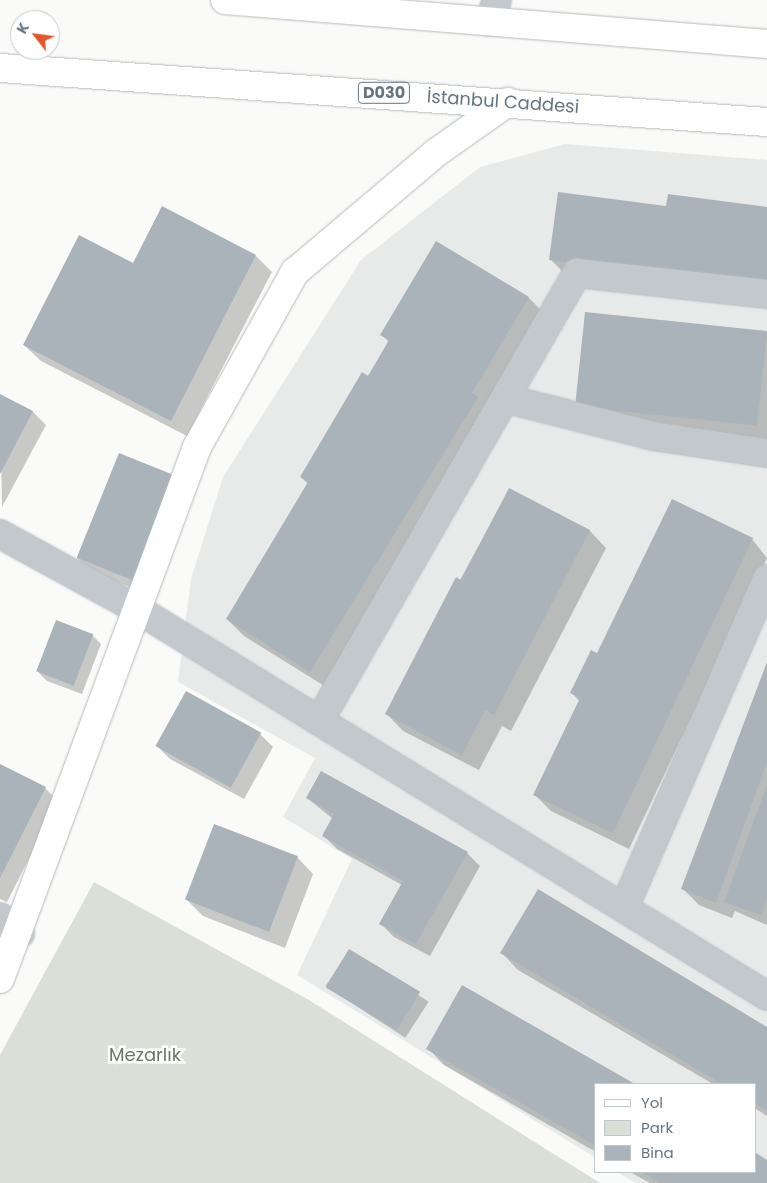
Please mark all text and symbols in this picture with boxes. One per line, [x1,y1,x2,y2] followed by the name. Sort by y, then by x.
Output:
[10,10,60,60] north arrow
[12,19,34,37] text: K
[358,80,410,106] road number: D030
[426,86,580,118] street label: İstanbul Caddesi
[109,1044,181,1066] park label: Mezarlık
[594,1083,757,1173] legend
[641,1092,663,1113] text: Yol
[641,1117,673,1138] text: Park
[641,1142,674,1163] text: Bina

